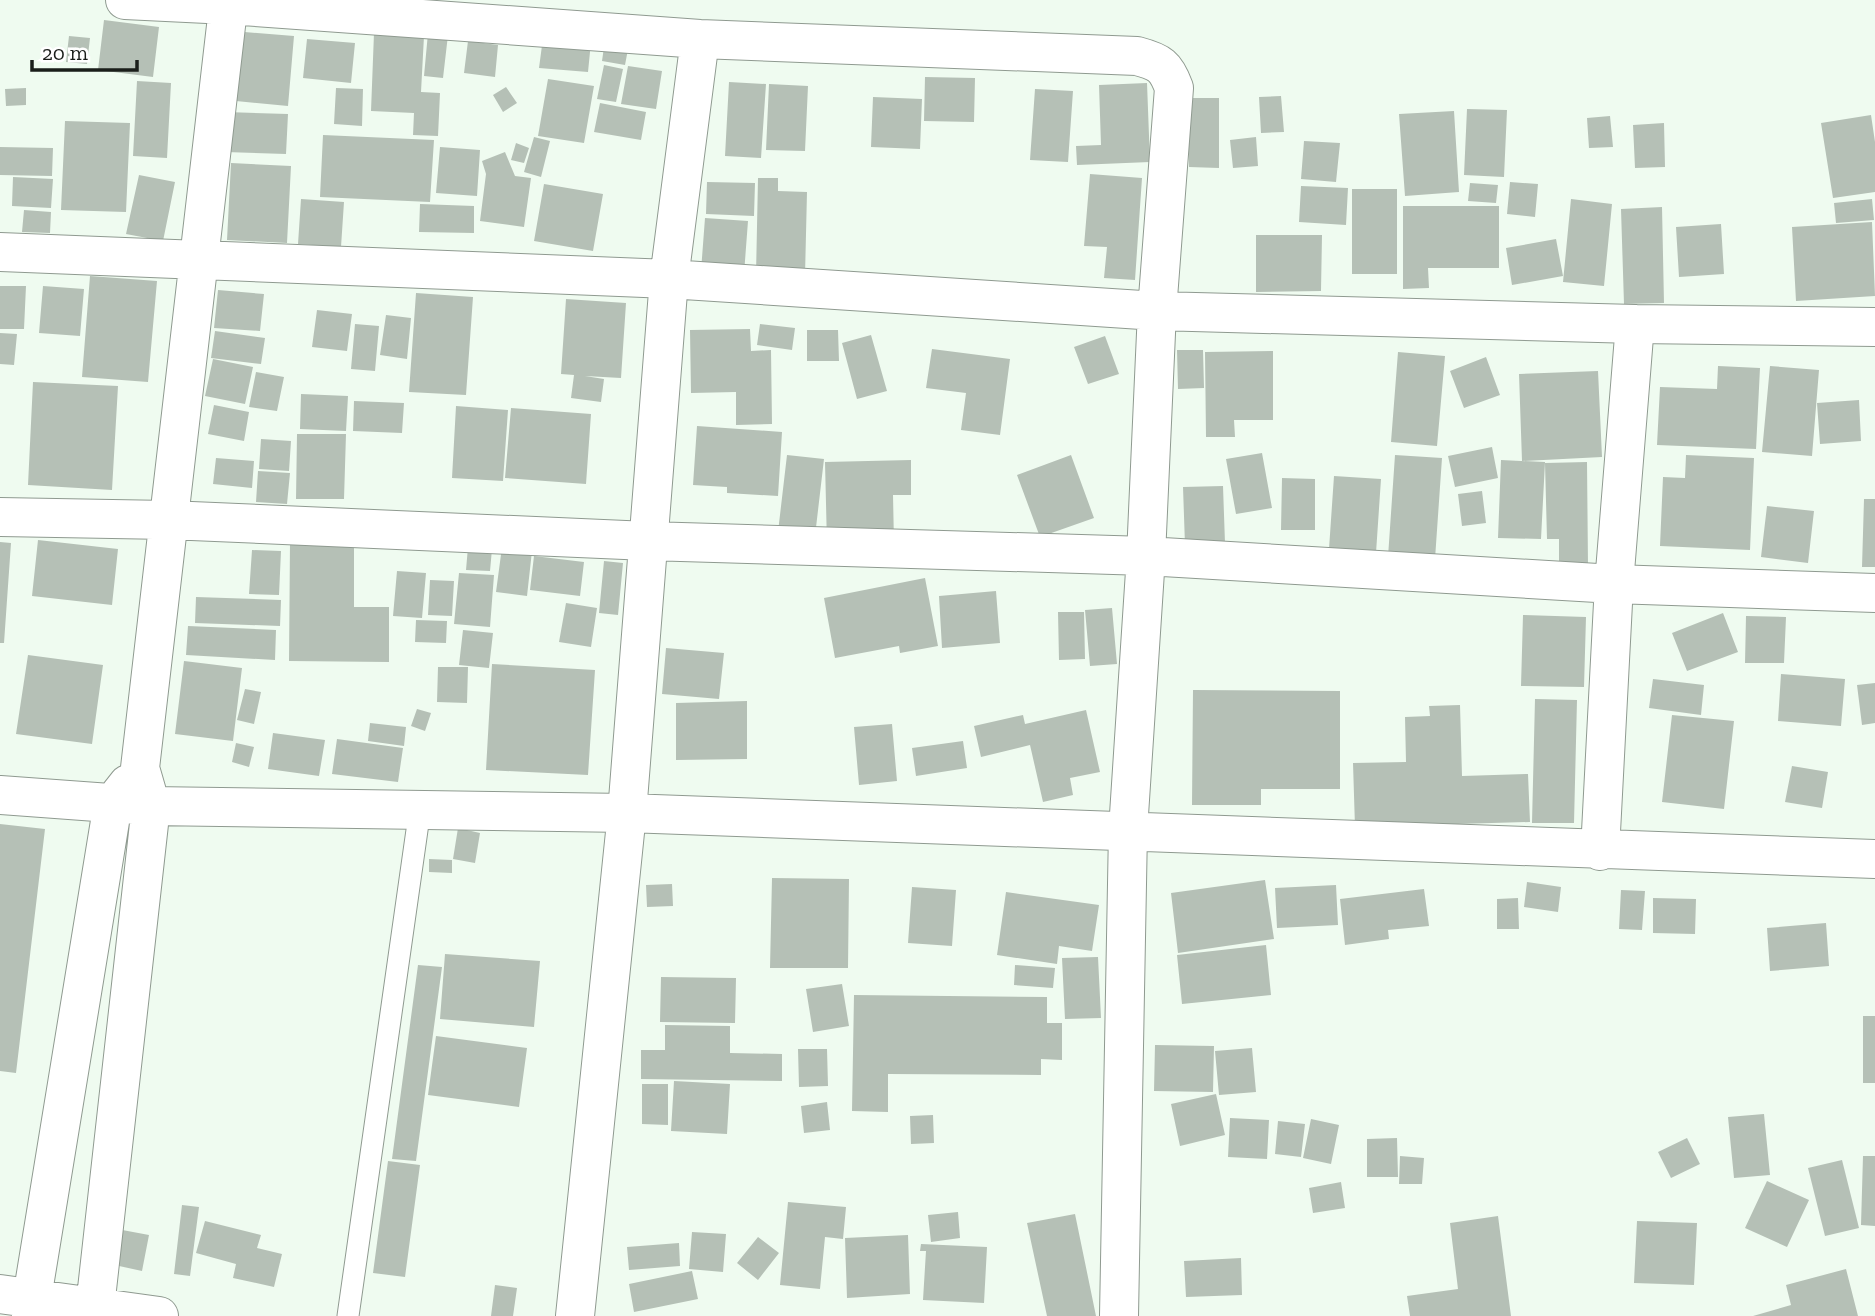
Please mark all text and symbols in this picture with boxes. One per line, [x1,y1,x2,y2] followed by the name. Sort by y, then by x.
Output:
[32,28,136,72] scale bar
[42,40,88,65] text: 20 m

